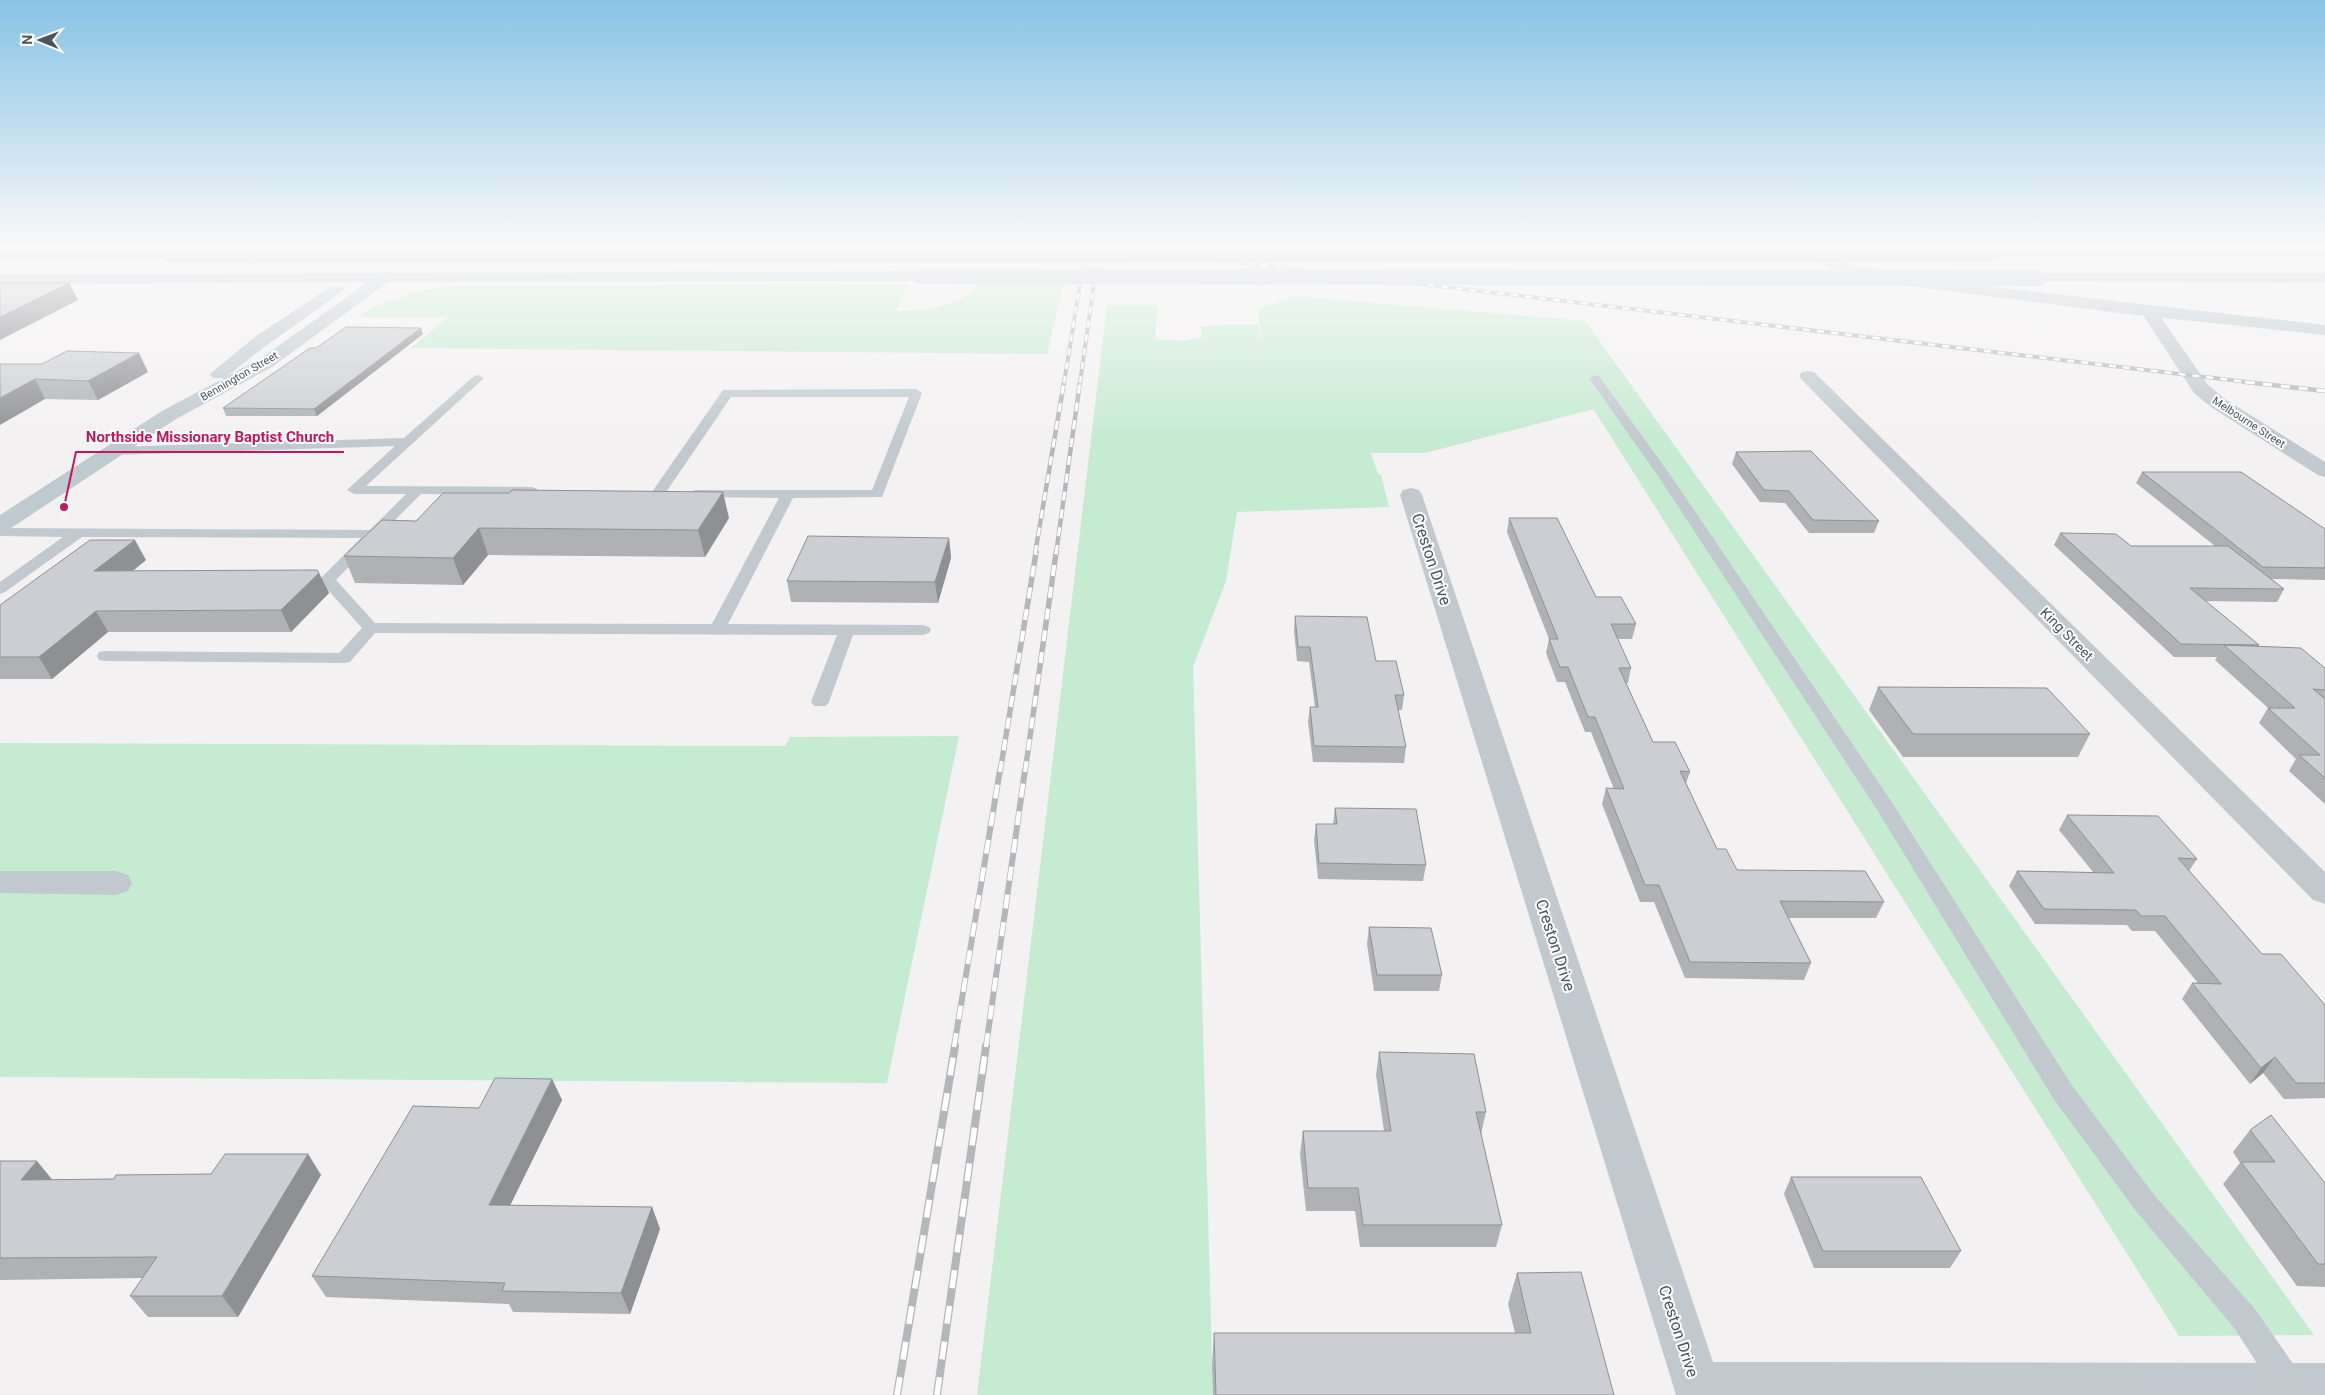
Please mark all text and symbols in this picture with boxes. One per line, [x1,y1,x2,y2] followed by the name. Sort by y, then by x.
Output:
[15,15,65,65] north arrow
[19,35,35,45] text: N
[198,349,281,404] street label: Bennington Street
[2210,394,2288,451] street label: Melbourne Street
[76,422,344,452] callout: Northside Missionary Baptist Church
[86,428,334,446] text: Northside Missionary Baptist Church
[1408,511,1455,607] street label: Creston Drive
[2037,604,2097,664] street label: King Street
[1532,897,1579,993] street label: Creston Drive
[1655,1283,1702,1379] street label: Creston Drive

